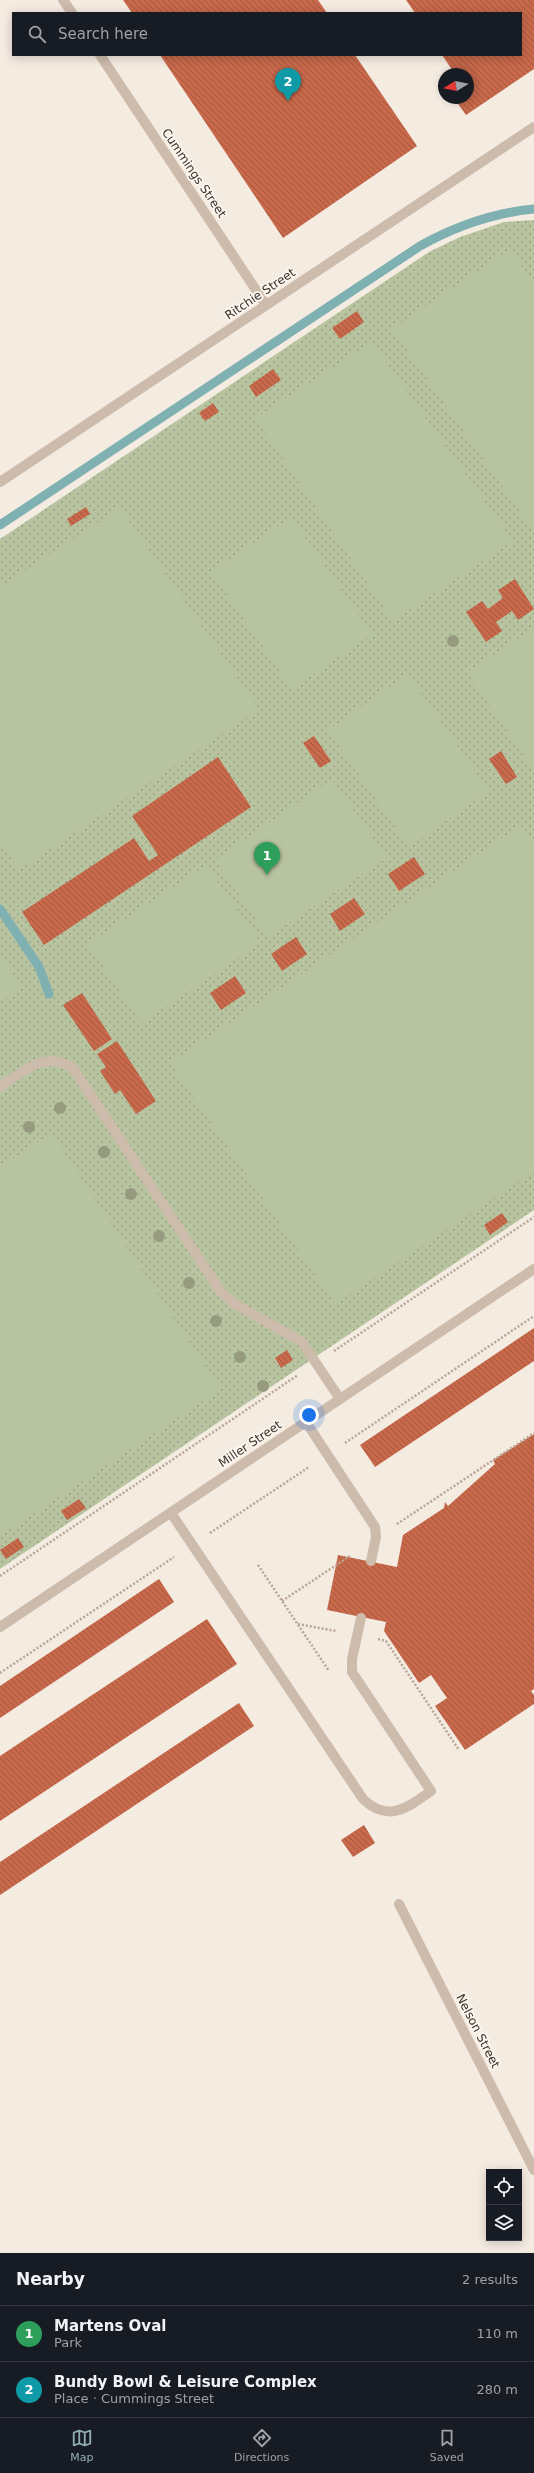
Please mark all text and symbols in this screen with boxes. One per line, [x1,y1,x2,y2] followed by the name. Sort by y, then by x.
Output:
[12,12,522,56] search box
[26,23,48,45] icon: search
[58,25,148,43] text: Search here
[275,68,301,101] pin: 2
[438,68,474,104] north arrow
[159,126,229,220] street label: Cummings Street
[222,265,298,323] street label: Ritchie Street
[254,842,280,875] pin: 1
[299,1405,319,1425] your location
[216,1418,284,1470] street label: Miller Street
[453,1992,503,2071] street label: Nelson Street
[486,2169,522,2241] map controls
[486,2169,522,2205] button: locate
[486,2205,522,2241] button: layers
[16,2269,85,2289] text: Nearby
[462,2272,518,2287] text: 2 results
[54,2317,166,2335] text: Martens Oval
[24,2326,34,2341] text: 1
[476,2326,518,2341] text: 110 m
[54,2335,82,2350] text: Park
[54,2373,317,2391] text: Bundy Bowl & Leisure Complex
[24,2382,34,2397] text: 2
[476,2382,518,2397] text: 280 m
[54,2391,214,2406] text: Place · Cummings Street
[70,2427,93,2464] tab: Map
[234,2427,289,2464] tab: Directions
[430,2427,464,2464] tab: Saved

